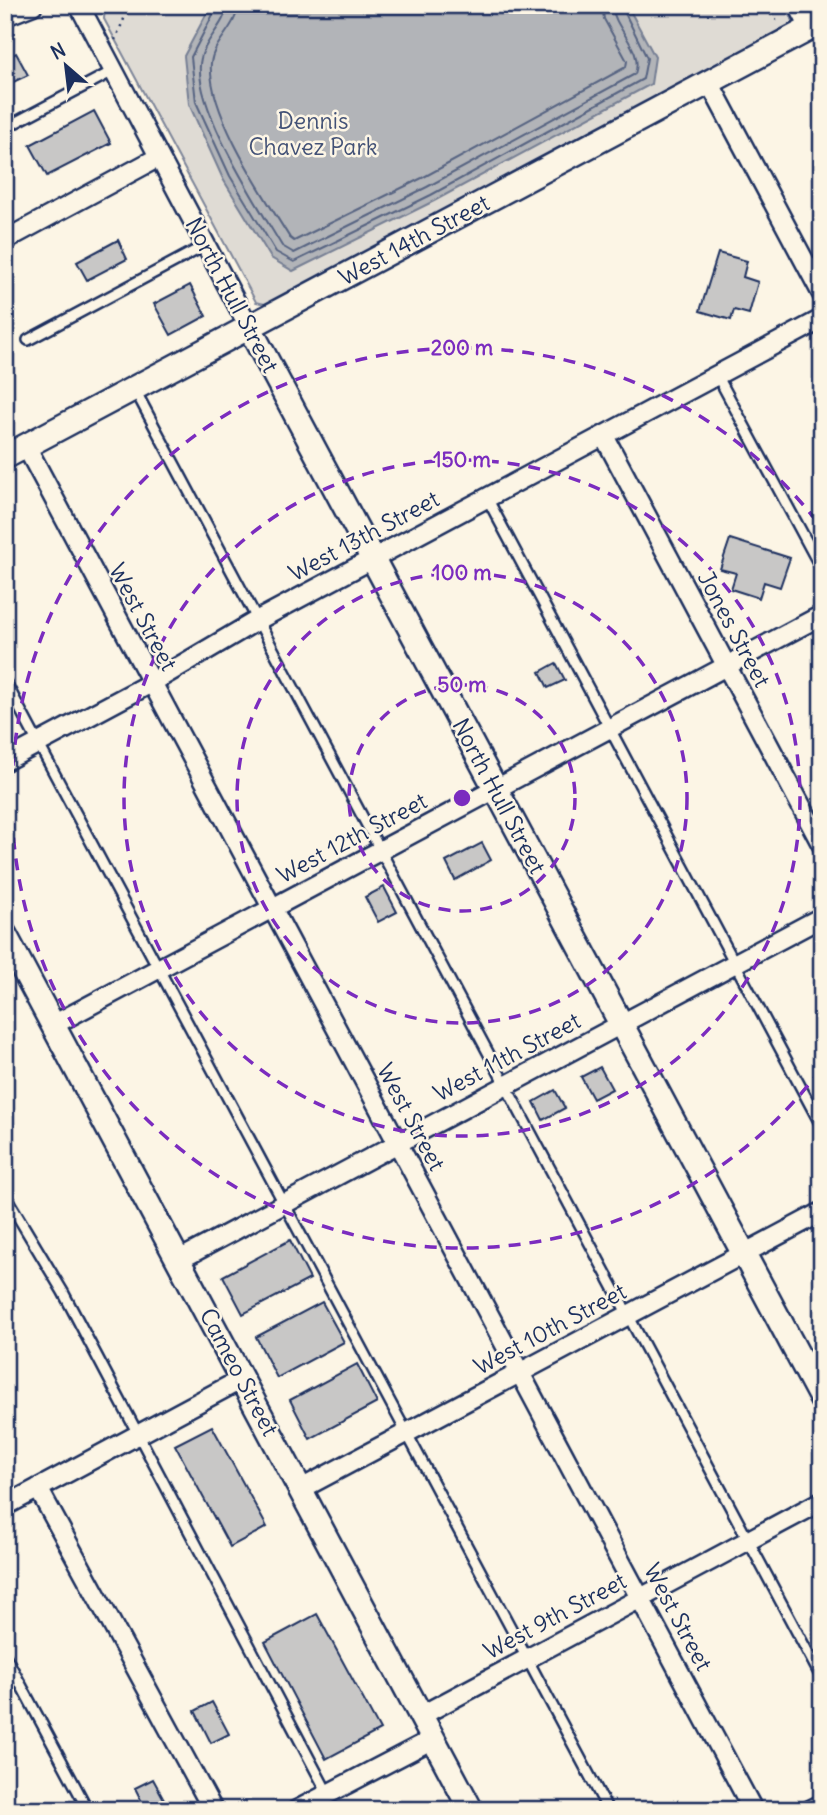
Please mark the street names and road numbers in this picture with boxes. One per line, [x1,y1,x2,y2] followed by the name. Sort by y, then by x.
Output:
[333,188,494,291] street label: West 14th Street
[179,212,286,378] street label: North Hull Street
[284,484,444,587] street label: West 13th Street
[103,558,184,676] street label: West Street
[692,566,777,692] street label: Jones Street
[446,713,553,879] street label: North Hull Street
[272,786,432,889] street label: West 12th Street
[428,1006,585,1107] street label: West 11th Street
[371,1058,452,1176] street label: West Street
[469,1276,631,1381] street label: West 10th Street
[194,1303,285,1441] street label: Cameo Street
[638,1558,719,1676] street label: West Street
[479,1566,631,1665] street label: West 9th Street

